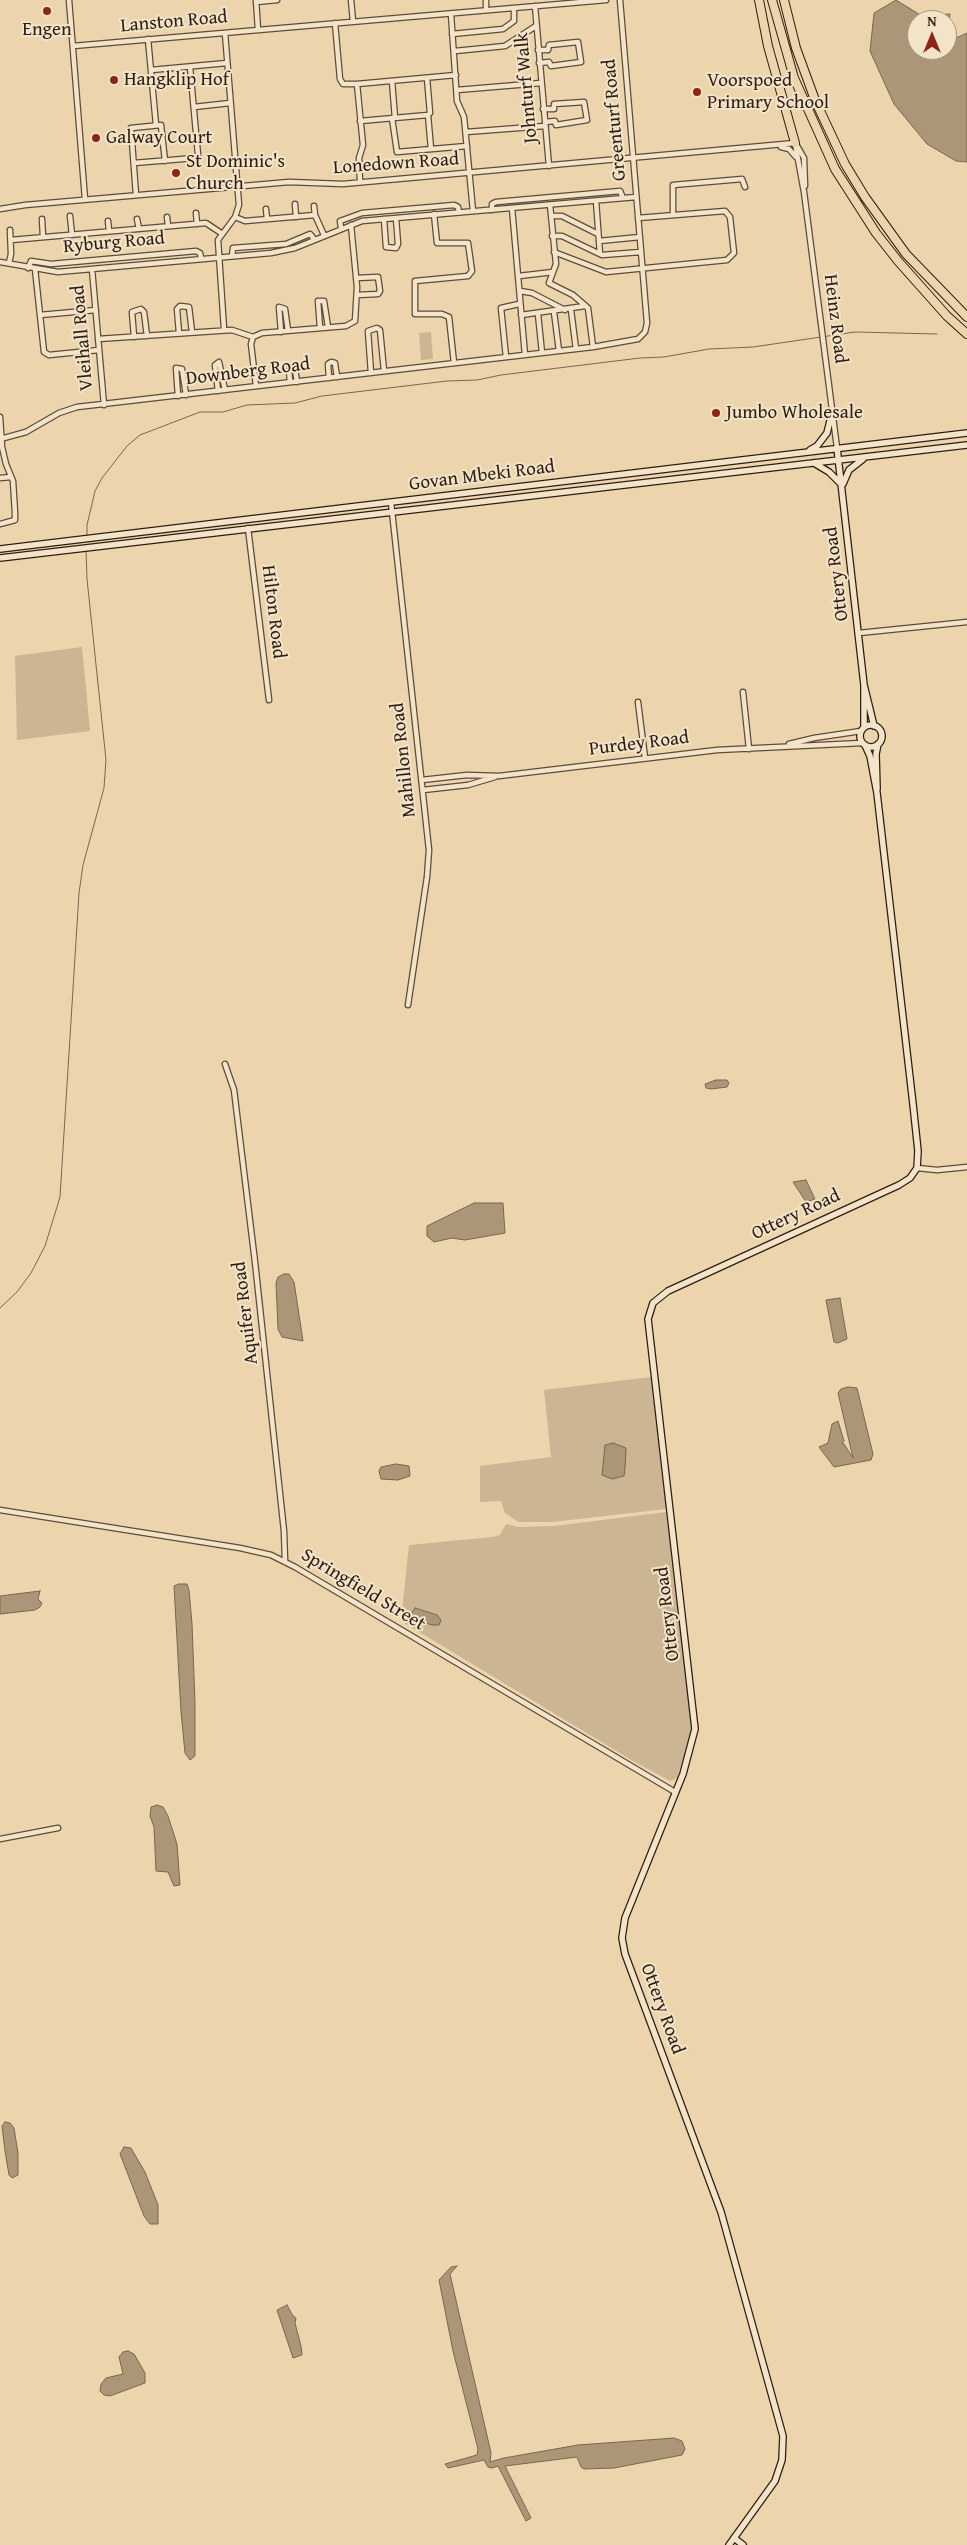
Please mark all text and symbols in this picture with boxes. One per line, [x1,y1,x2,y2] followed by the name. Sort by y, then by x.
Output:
[41,5,53,17] marker: Engen
[119,6,229,38] street label: Lanston Road
[907,10,957,60] north arrow
[927,11,937,31] text: N
[22,19,72,41] place label: Engen
[511,31,543,145] street label: Johnturf Walk
[598,58,632,182] street label: Greenturf Road
[124,69,229,91] place label: Hangklip Hof
[707,70,829,114] place label: Voorspoed Primary School
[108,74,120,86] marker: Hangklip Hof
[691,86,703,98] marker: Voorspoed Primary School
[106,127,212,149] place label: Galway Court
[90,132,102,144] marker: Galway Court
[332,148,460,180] street label: Lonedown Road
[186,151,285,195] place label: St Dominic's Church
[170,167,182,179] marker: St Dominic's Church
[62,227,166,259] street label: Ryburg Road
[818,273,852,365] street label: Heinz Road
[67,284,99,392] street label: Vleihall Road
[185,353,311,391] street label: Downberg Road
[726,402,863,424] place label: Jumbo Wholesale
[710,407,722,419] marker: Jumbo Wholesale
[408,456,556,496] street label: Govan Mbeki Road
[820,525,854,623] street label: Ottery Road
[256,564,290,660] street label: Hilton Road
[387,701,421,819] street label: Mahillon Road
[588,727,690,761] street label: Purdey Road
[748,1185,844,1245] street label: Ottery Road
[228,1260,264,1366] street label: Aquifer Road
[297,1544,429,1636] street label: Springfield Street
[651,1565,685,1663] street label: Ottery Road
[635,1960,689,2058] street label: Ottery Road

